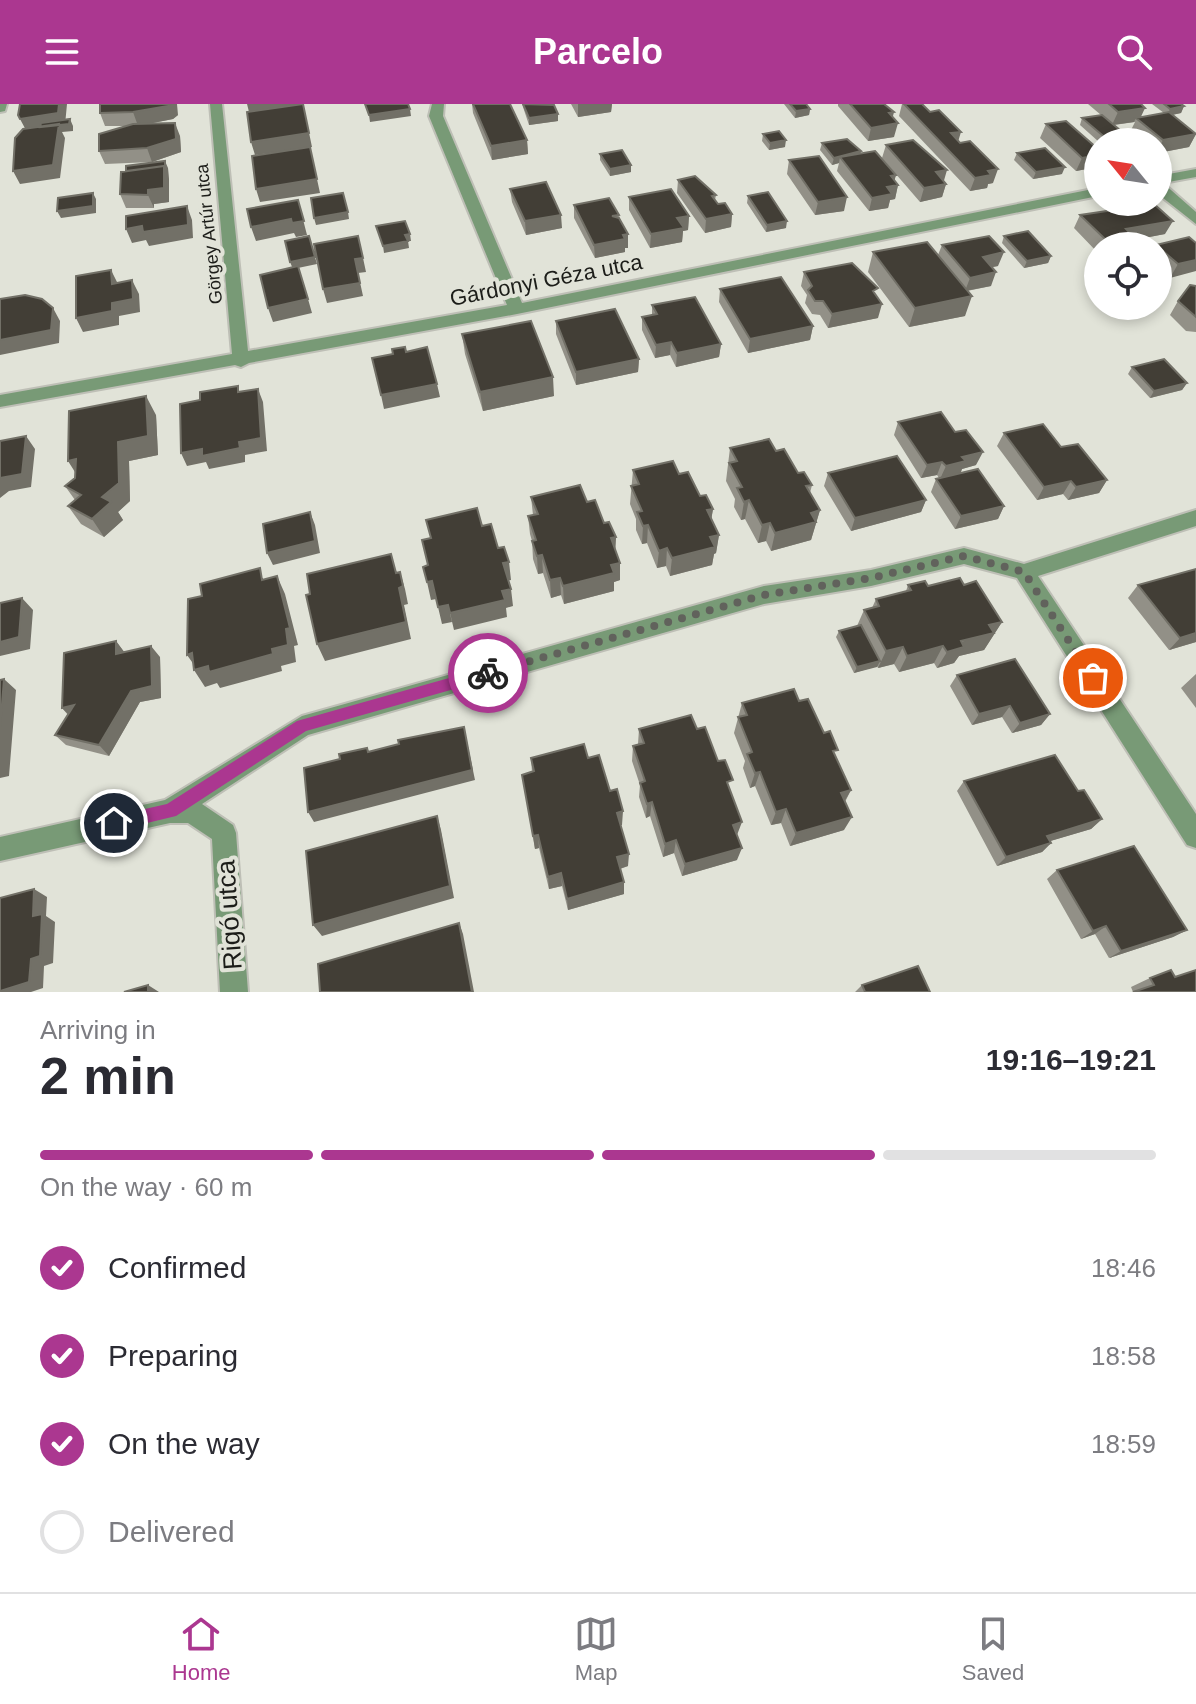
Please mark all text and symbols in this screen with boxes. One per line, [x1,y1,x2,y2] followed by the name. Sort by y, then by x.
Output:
[40,30,84,74] icon: menu
[1112,30,1156,74] icon: search
[533,31,663,72] text: Parcelo
[1084,128,1172,216] north arrow
[1084,128,1172,320] map controls
[192,162,226,305] street label: Görgey Artúr utca
[1084,232,1172,320] button: locate
[448,249,645,311] street label: Gárdonyi Géza utca
[448,633,528,713] courier
[1059,644,1127,712] pin
[466,651,510,695] icon: bike
[1071,656,1115,700] icon: bag
[80,789,148,857] pin
[92,801,136,845] icon: home
[210,859,248,971] street label: Rigó utca
[40,1015,156,1045] text: Arriving in
[986,1043,1156,1076] text: 19:16–19:21
[40,1047,176,1105] text: 2 min
[40,1172,252,1202] text: On the way · 60 m
[40,1246,84,1290] icon: check
[108,1251,246,1284] text: Confirmed
[1091,1253,1156,1283] text: 18:46
[40,1334,84,1378] icon: check
[108,1339,238,1372] text: Preparing
[1091,1341,1156,1371] text: 18:58
[40,1422,84,1466] icon: check
[108,1427,260,1460] text: On the way
[1091,1429,1156,1459] text: 18:59
[108,1515,235,1548] text: Delivered
[172,1612,231,1686] tab: Home
[574,1612,618,1686] tab: Map
[962,1612,1024,1686] tab: Saved

